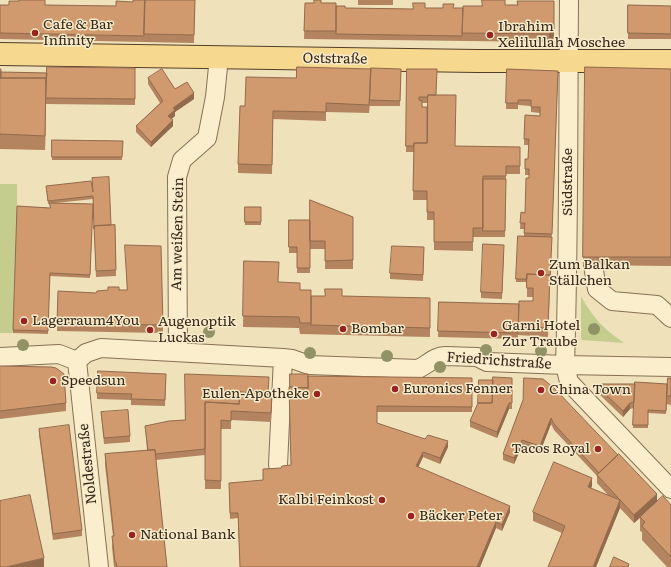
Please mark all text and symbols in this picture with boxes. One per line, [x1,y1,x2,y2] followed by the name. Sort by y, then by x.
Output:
[43,17,113,50] place label: Cafe & Bar Infinity
[498,19,625,52] place label: Ibrahim Xelilullah Moschee
[30,28,40,38] marker: Cafe & Bar Infinity
[485,30,495,40] marker: Ibrahim Xelilullah Moschee
[303,50,367,68] street label: Oststraße
[560,148,576,216] street label: Südstraße
[169,177,187,291] street label: Am weißen Stein
[549,257,630,290] place label: Zum Balkan Ställchen
[536,268,546,278] marker: Zum Balkan Ställchen
[32,313,139,329] place label: Lagerraum4You
[158,314,236,346] place label: Augenoptik Luckas
[19,316,29,326] marker: Lagerraum4You
[502,318,580,350] place label: Garni Hotel Zur Traube
[351,321,404,337] place label: Bombar
[338,324,348,334] marker: Bombar
[145,325,155,335] marker: Augenoptik Luckas
[489,329,499,339] marker: Garni Hotel Zur Traube
[446,349,552,373] street label: Friedrichstraße
[61,373,126,389] place label: Speedsun
[48,376,58,386] marker: Speedsun
[403,381,512,397] place label: Euronics Fenner
[549,382,631,398] place label: China Town
[390,384,400,394] marker: Euronics Fenner
[536,385,546,395] marker: China Town
[202,386,309,402] place label: Eulen-Apotheke
[312,389,322,399] marker: Eulen-Apotheke
[75,423,101,505] street label: Noldestraße
[511,441,590,457] place label: Tacos Royal
[593,444,603,454] marker: Tacos Royal
[278,492,374,508] place label: Kalbi Feinkost
[377,495,387,505] marker: Kalbi Feinkost
[419,508,502,524] place label: Bäcker Peter
[406,511,416,521] marker: Bäcker Peter
[140,527,235,543] place label: National Bank
[127,530,137,540] marker: National Bank

